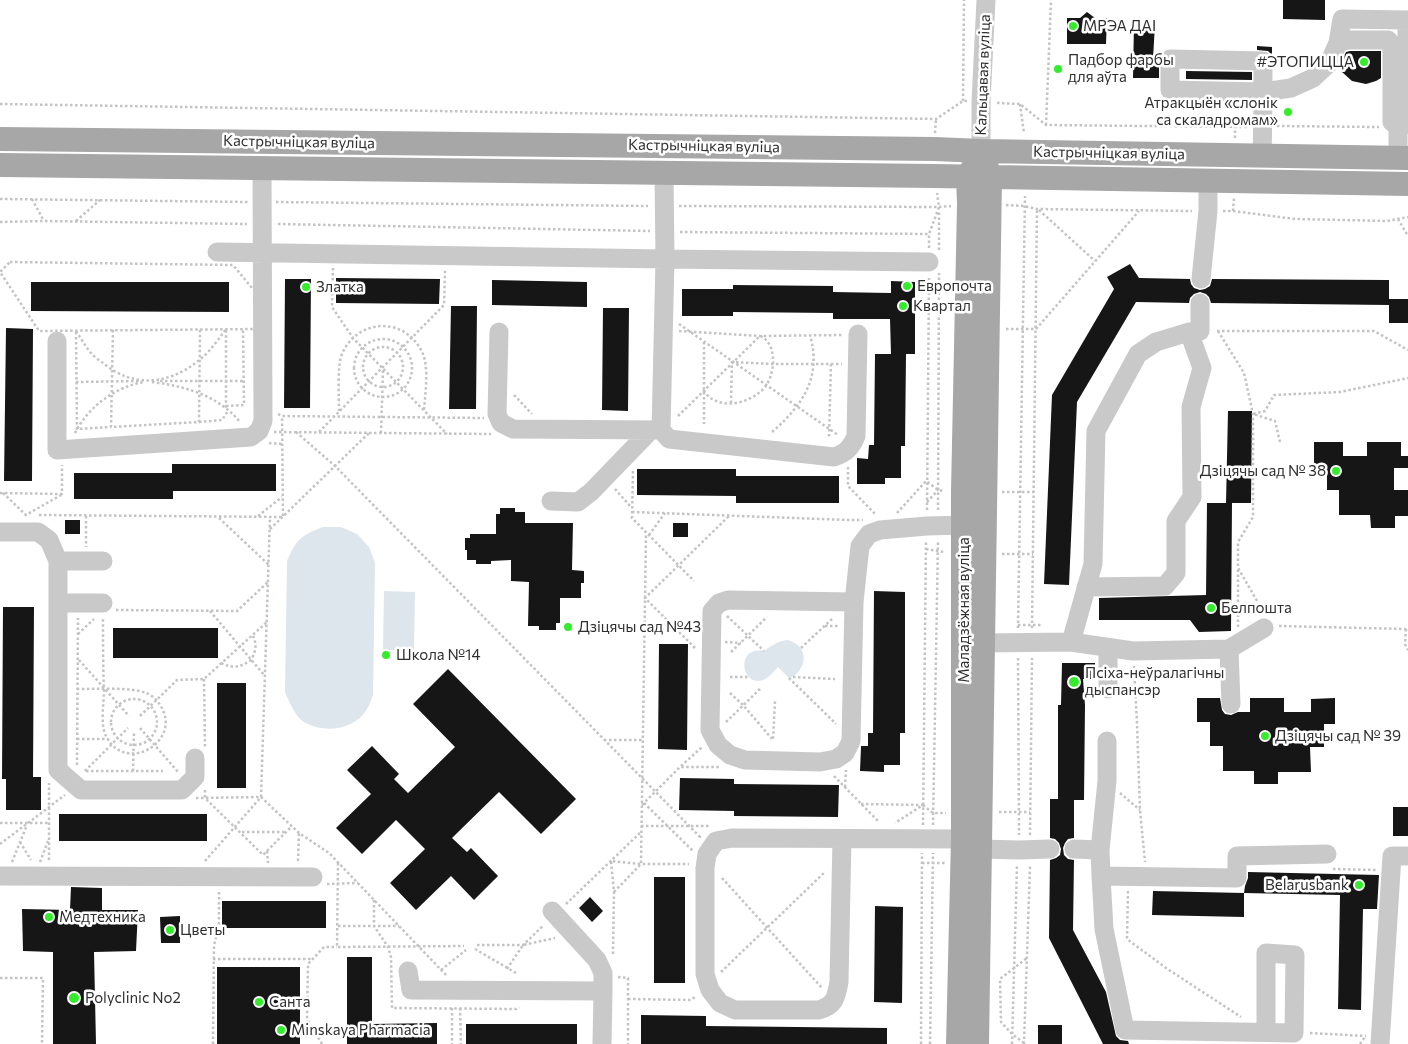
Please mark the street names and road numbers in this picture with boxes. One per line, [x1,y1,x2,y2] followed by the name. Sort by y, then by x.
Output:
[972,14,994,136] street label: Кальцавая вуліца
[223,132,375,152] street label: Кастрычніцкая вуліца
[628,136,780,156] street label: Кастрычніцкая вуліца
[1033,143,1185,163] street label: Кастрычніцкая вуліца
[955,537,973,683] street label: Маладзёжная вуліца

